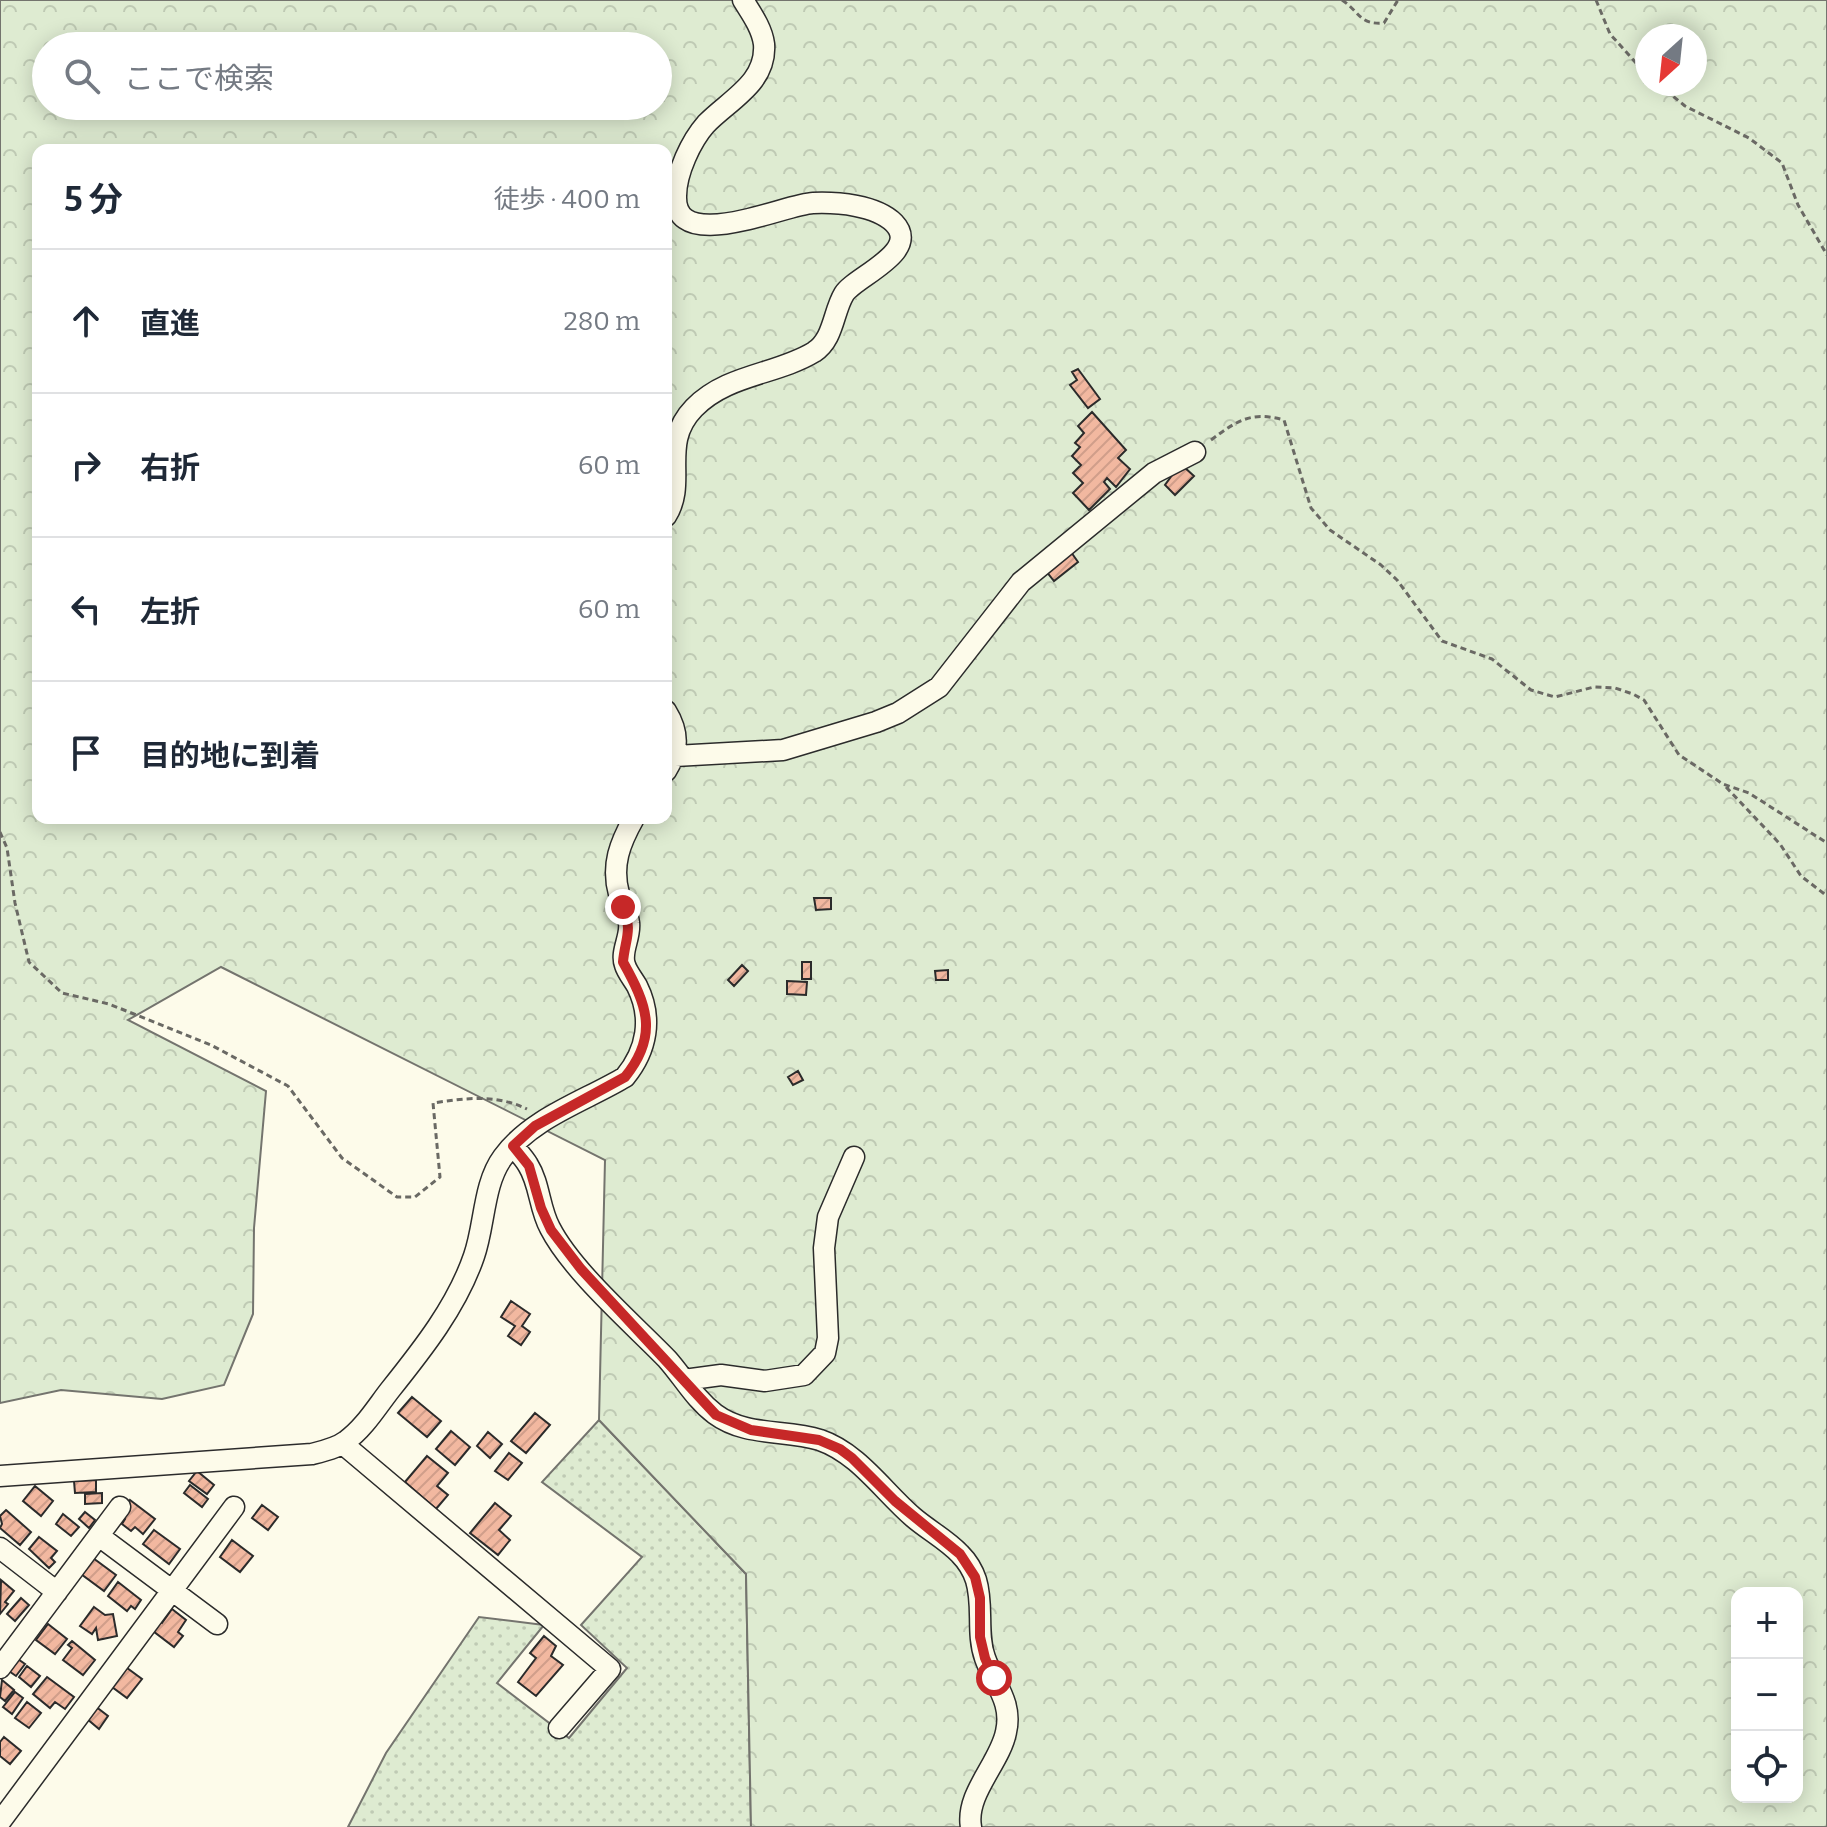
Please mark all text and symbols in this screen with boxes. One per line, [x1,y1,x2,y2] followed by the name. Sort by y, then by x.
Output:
[1635,24,1707,96] north arrow
[32,32,672,120] search box
[60,54,104,98] icon: search
[124,61,274,97] text: ここで検索
[64,179,123,220] text: 5 分
[494,184,640,215] text: 徒歩 · 400 m
[64,299,108,343] icon: ahead
[140,306,200,342] text: 直進
[564,306,640,337] text: 280 m
[64,443,108,487] icon: right
[140,450,200,486] text: 右折
[578,450,640,481] text: 60 m
[64,587,108,631] icon: left
[140,594,200,630] text: 左折
[578,594,640,625] text: 60 m
[64,731,108,775] icon: arrive
[140,738,320,774] text: 目的地に到着
[605,889,641,925] route end
[1731,1587,1803,1803] map controls
[1731,1587,1803,1659] button: +
[1731,1659,1803,1731] button: −
[976,1660,1012,1696] route start
[1731,1731,1803,1803] button: locate

